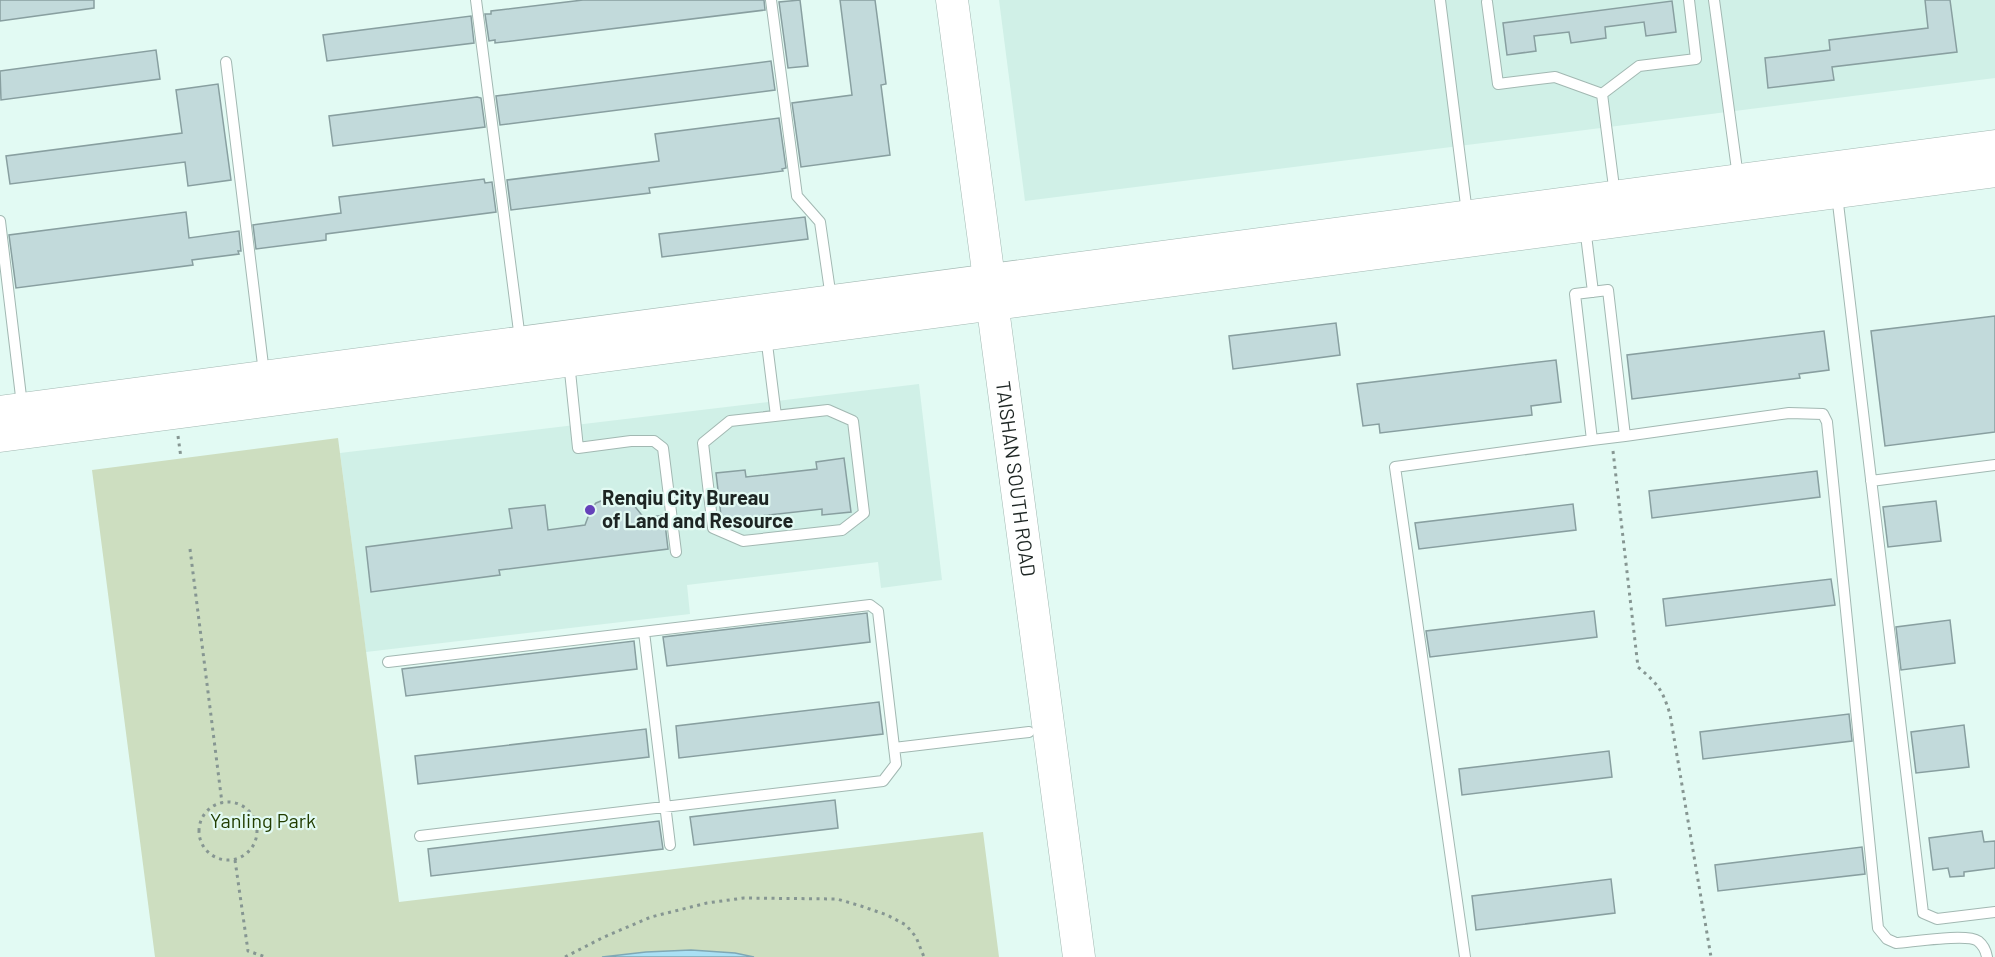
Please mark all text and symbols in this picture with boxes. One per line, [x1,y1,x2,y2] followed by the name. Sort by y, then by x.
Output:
[992,379,1041,578] street label: TAISHAN SOUTH ROAD
[602,485,794,532] place label: Renqiu City Bureau of Land and Resource
[583,503,597,517] marker: Renqiu City Bureau of Land and Resource
[210,808,316,832] park label: Yanling Park

